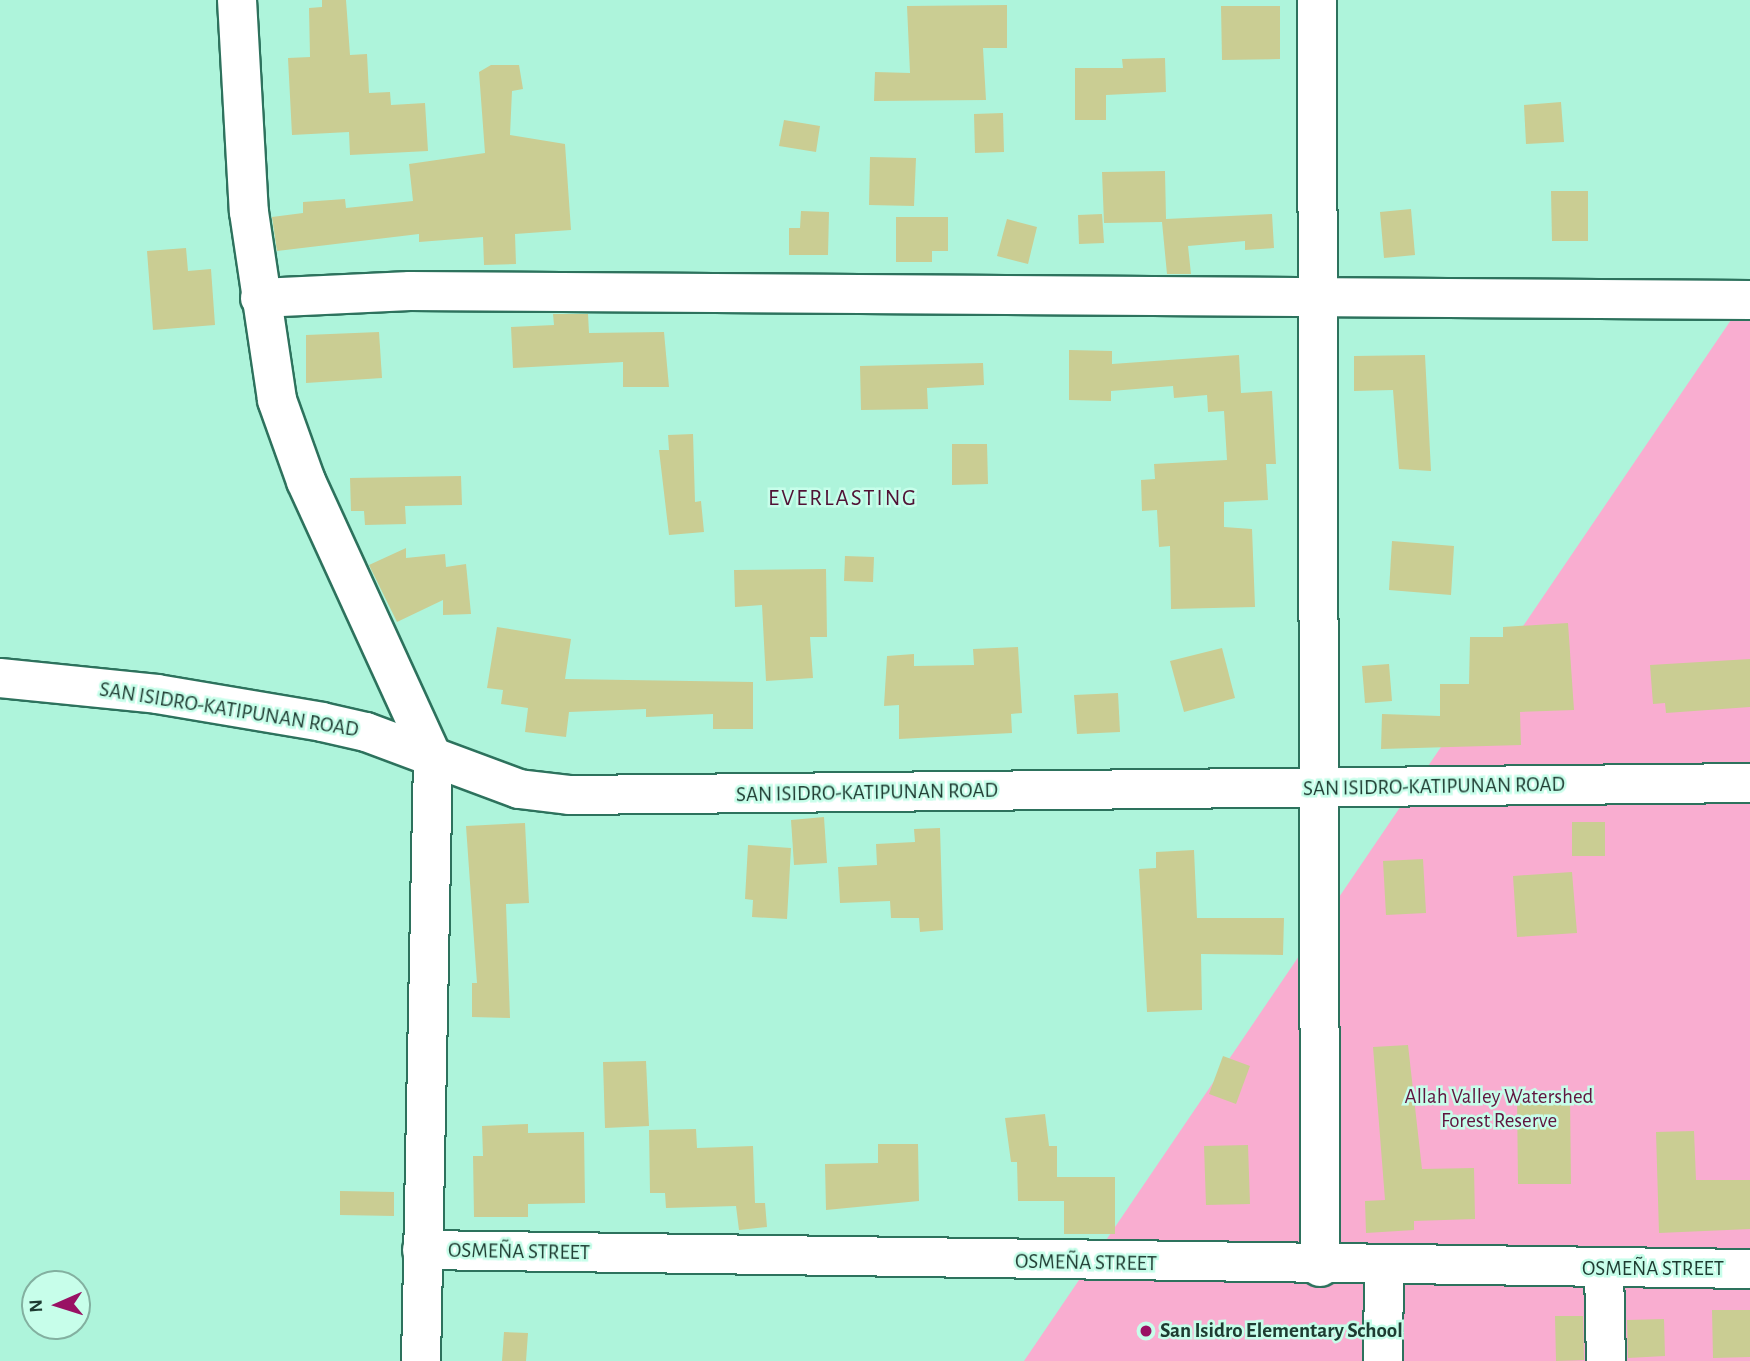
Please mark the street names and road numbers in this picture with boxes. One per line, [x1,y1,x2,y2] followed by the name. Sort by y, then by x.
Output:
[98,677,360,743] street label: SAN ISIDRO-KATIPUNAN ROAD
[1303,772,1565,802] street label: SAN ISIDRO-KATIPUNAN ROAD
[736,778,998,808] street label: SAN ISIDRO-KATIPUNAN ROAD
[448,1238,590,1266] street label: OSMEÑA STREET
[1015,1249,1157,1277] street label: OSMEÑA STREET
[1582,1256,1724,1282] street label: OSMEÑA STREET

